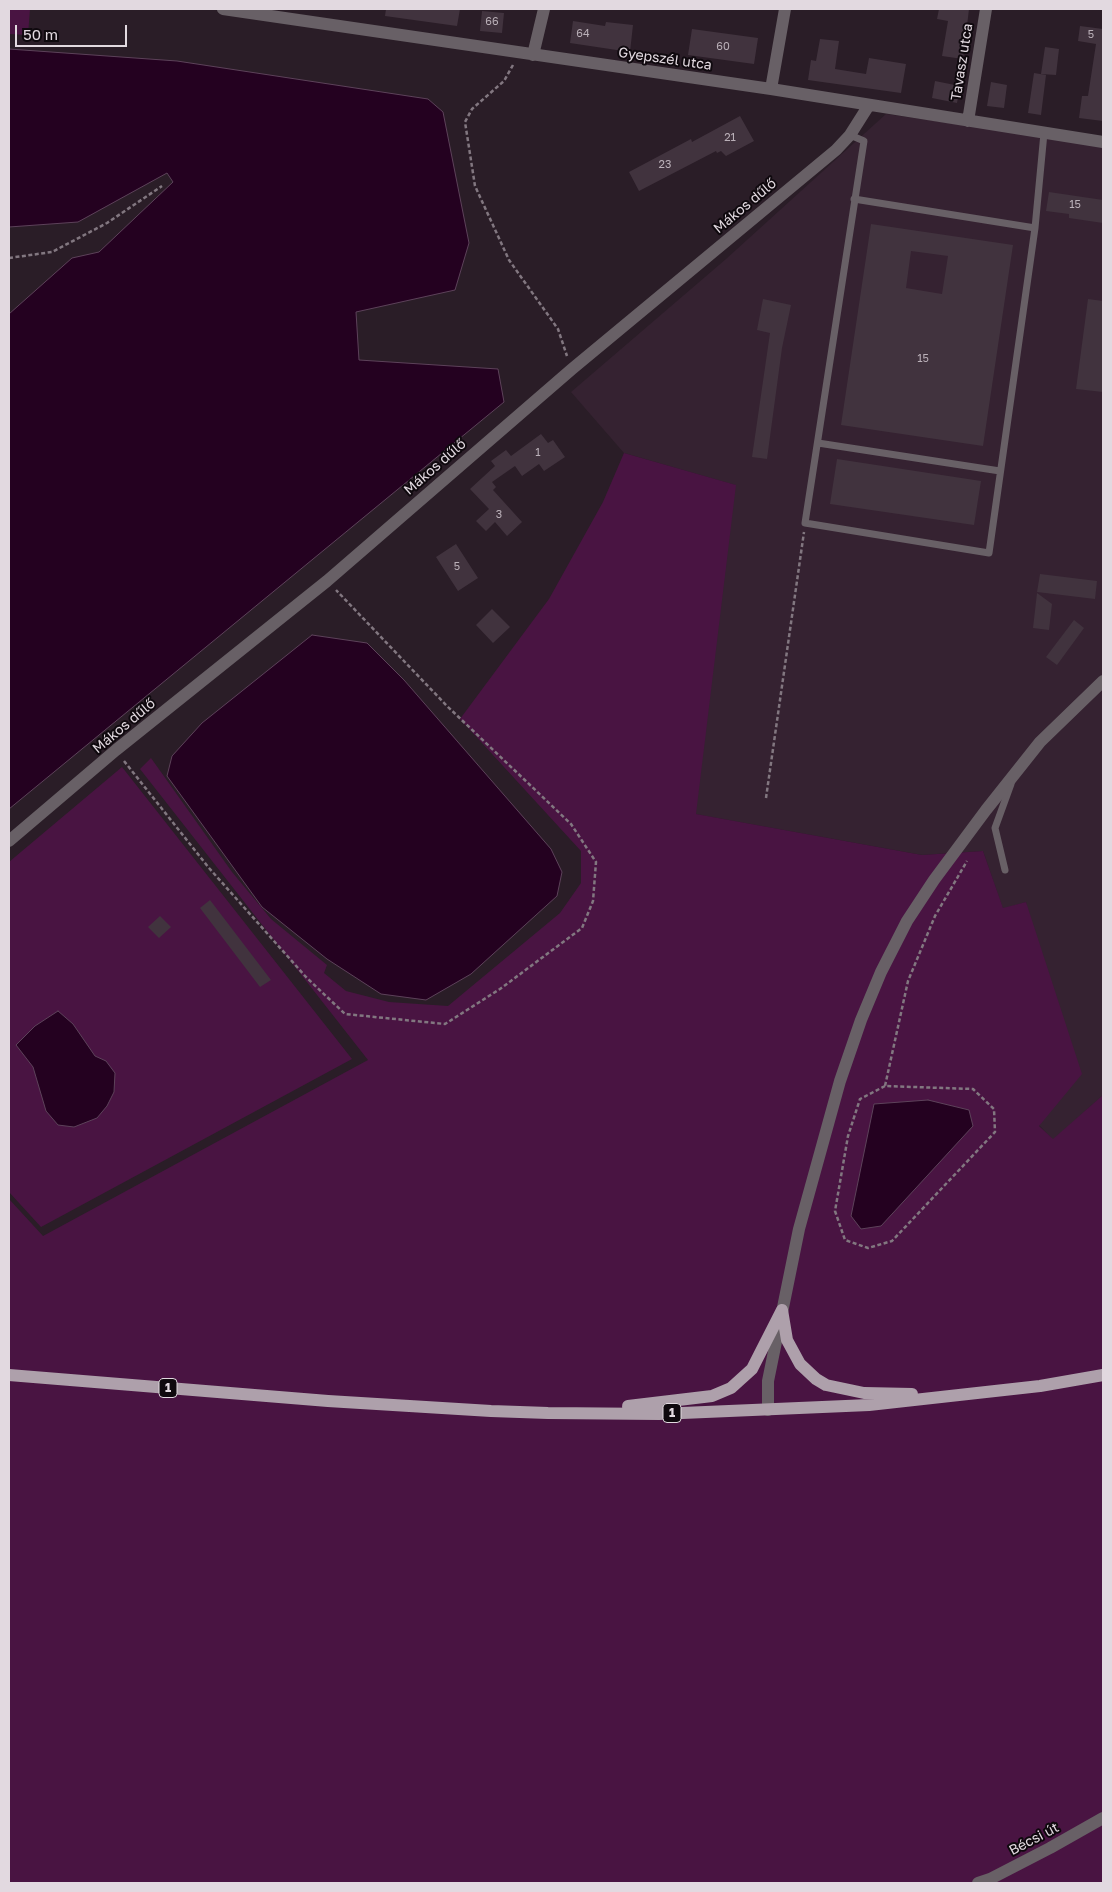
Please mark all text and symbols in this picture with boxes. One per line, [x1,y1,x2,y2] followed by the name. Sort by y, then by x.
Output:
[18,15,130,47] scale bar
[485,15,499,29] house number: 66
[948,22,976,102] street label: Tavasz utca
[23,25,58,43] text: 50 m
[576,27,590,41] house number: 64
[1088,28,1094,42] house number: 5
[716,40,730,54] house number: 60
[617,44,713,74] street label: Gyepszél utca
[724,131,736,145] house number: 21
[659,158,671,172] house number: 23
[710,175,780,237] street label: Mákos dűlő
[1069,198,1081,212] house number: 15
[917,352,929,366] house number: 15
[401,435,469,499] street label: Mákos dűlő
[535,446,541,460] house number: 1
[496,508,502,522] house number: 3
[454,560,460,574] house number: 5
[89,695,159,757] street label: Mákos dűlő
[159,1379,177,1398] road number: 1
[663,1404,681,1422] road number: 1
[1006,1819,1062,1859] street label: Bécsi út

